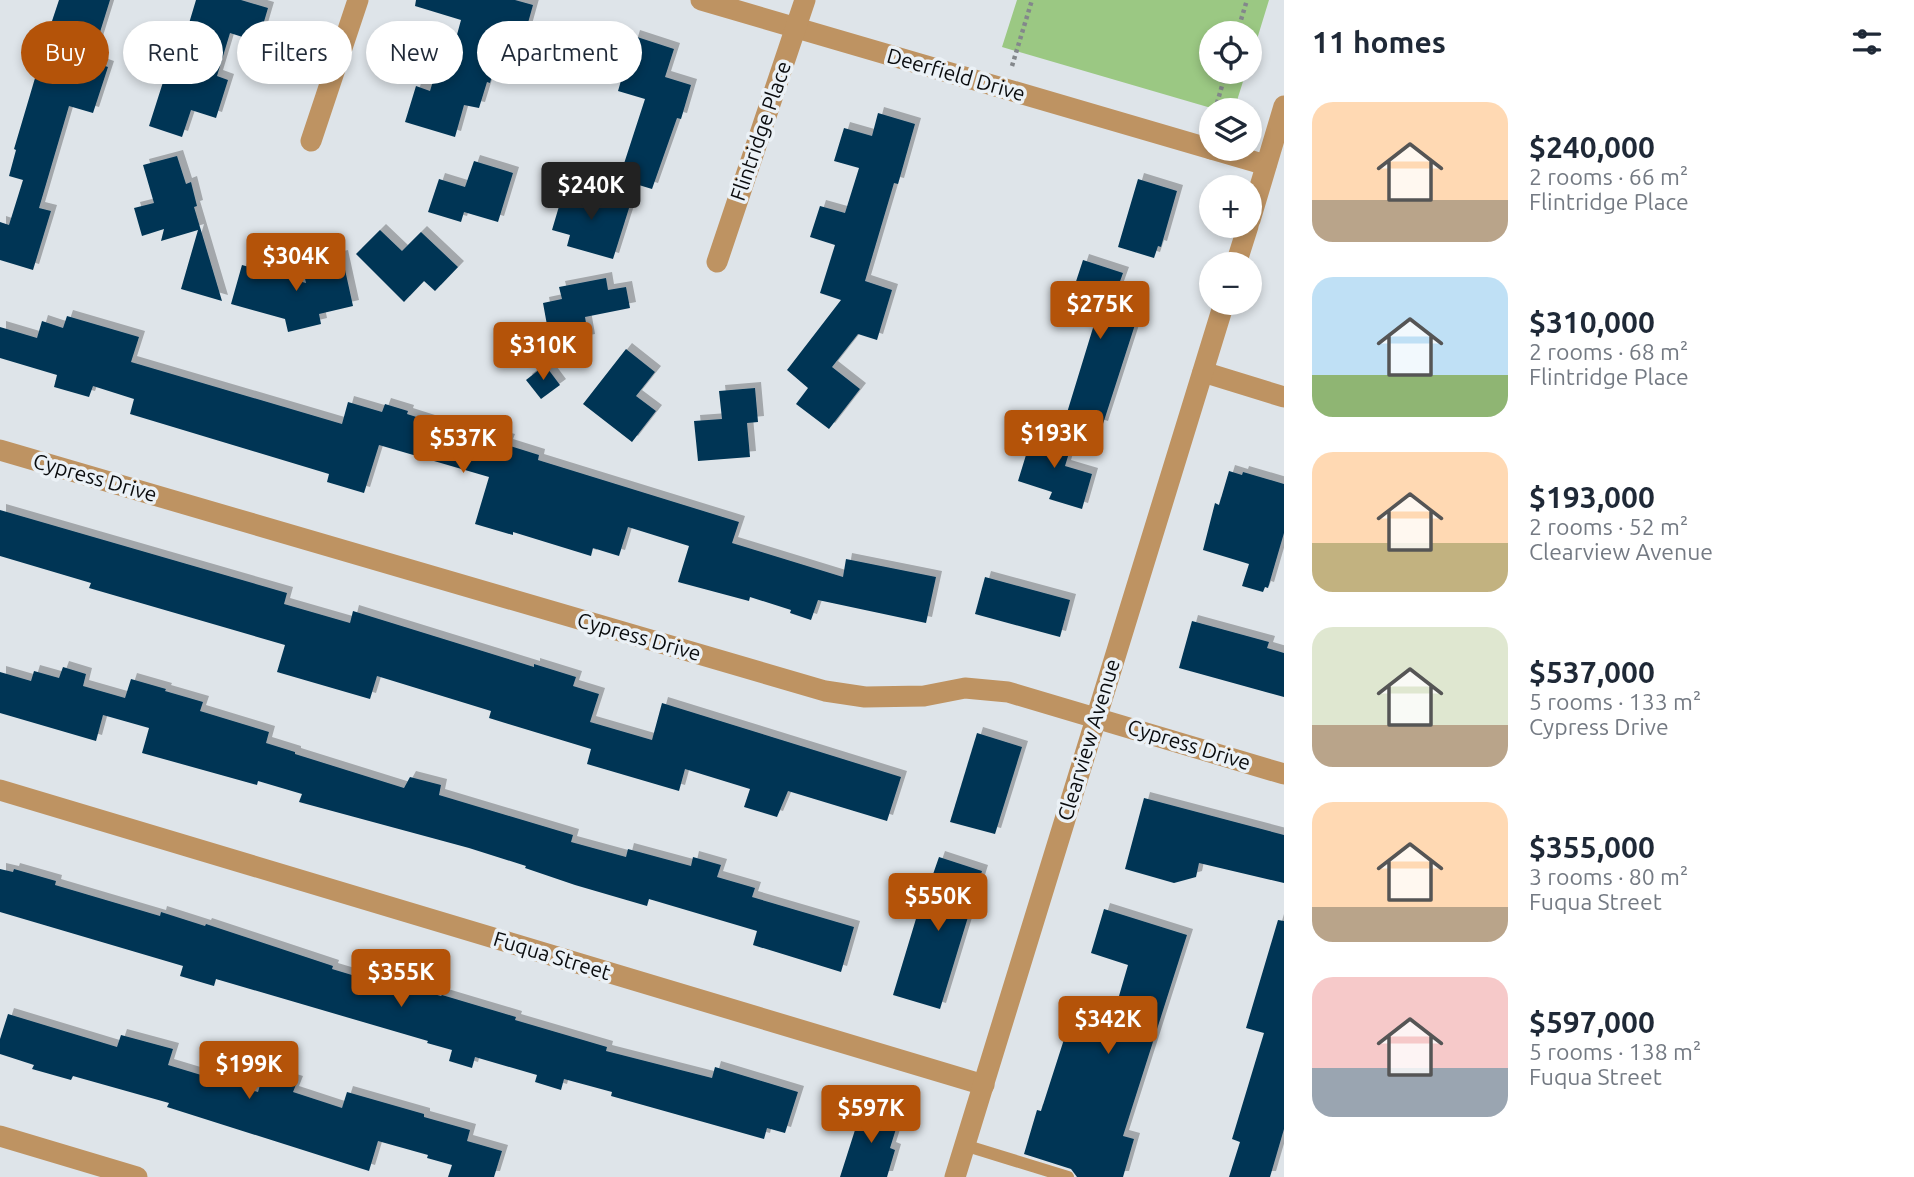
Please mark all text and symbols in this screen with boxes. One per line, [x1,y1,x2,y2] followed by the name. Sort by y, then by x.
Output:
[21,21,109,84] chip: Buy
[123,21,223,84] chip: Rent
[237,21,352,84] chip: Filters
[366,21,463,84] chip: New
[477,21,642,84] chip: Apartment
[1199,21,1262,315] map controls
[1199,21,1262,84] button: locate
[1848,23,1886,61] icon: filters
[1312,25,1446,59] text: 11 homes
[884,43,1028,105] street label: Deerfield Drive
[725,58,795,204] street label: Flintridge Place
[1199,98,1262,161] button: layers
[1368,130,1452,214] icon: home
[1529,130,1655,164] text: $240,000
[542,162,640,222] pin: $240K
[1529,164,1688,189] text: 2 rooms · 66 m²
[557,172,625,197] text: $240K
[1199,175,1262,238] button: +
[1529,189,1689,214] text: Flintridge Place
[247,233,345,293] pin: $304K
[262,243,330,268] text: $304K
[1199,252,1262,315] button: −
[1051,282,1149,341] pin: $275K
[1066,291,1134,316] text: $275K
[1368,305,1452,389] icon: home
[1529,305,1655,339] text: $310,000
[494,322,592,382] pin: $310K
[509,332,577,357] text: $310K
[1529,339,1688,364] text: 2 rooms · 68 m²
[1529,364,1689,389] text: Flintridge Place
[1005,410,1103,470] pin: $193K
[414,416,512,475] pin: $537K
[1020,420,1088,445] text: $193K
[429,425,497,450] text: $537K
[31,448,160,506] street label: Cypress Drive
[1368,480,1452,564] icon: home
[1529,480,1655,514] text: $193,000
[1529,514,1688,539] text: 2 rooms · 52 m²
[1529,539,1713,564] text: Clearview Avenue
[575,607,704,665] street label: Cypress Drive
[1368,655,1452,739] icon: home
[1529,655,1655,689] text: $537,000
[1052,656,1124,824] street label: Clearview Avenue
[1529,689,1701,714] text: 5 rooms · 133 m²
[1125,714,1254,774] street label: Cypress Drive
[1529,714,1669,739] text: Cypress Drive
[1368,830,1452,914] icon: home
[1529,830,1655,864] text: $355,000
[1529,864,1688,889] text: 3 rooms · 80 m²
[889,874,987,933] pin: $550K
[904,883,972,908] text: $550K
[1529,889,1662,914] text: Fuqua Street
[491,926,614,984] street label: Fuqua Street
[352,950,450,1009] pin: $355K
[367,959,435,984] text: $355K
[1059,996,1157,1056] pin: $342K
[1368,1005,1452,1089] icon: home
[1529,1005,1655,1039] text: $597,000
[1074,1006,1142,1031] text: $342K
[1529,1039,1701,1064] text: 5 rooms · 138 m²
[200,1042,298,1101] pin: $199K
[215,1051,283,1076] text: $199K
[1529,1064,1662,1089] text: Fuqua Street
[822,1086,920,1145] pin: $597K
[837,1095,905,1120] text: $597K

